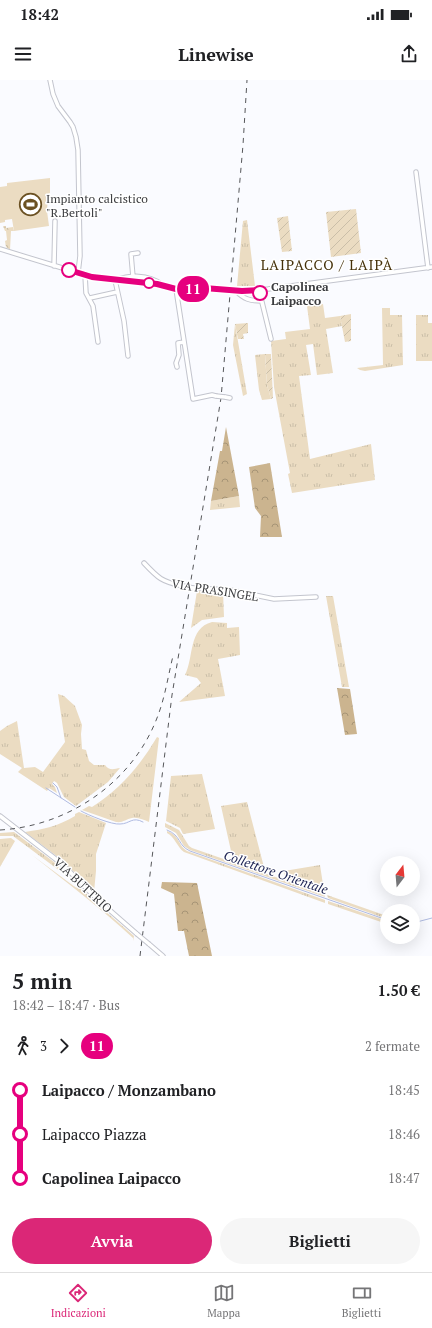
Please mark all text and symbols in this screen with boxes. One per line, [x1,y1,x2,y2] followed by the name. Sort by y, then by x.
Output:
[20,4,59,24] text: 18:42
[178,42,254,66] text: Linewise
[12,43,34,65] icon: menu
[398,43,420,65] icon: share
[46,191,148,220] place label: Impianto calcistico "R.Bertoli"
[18,192,44,218] sports icon: Impianto calcistico "R.Bertoli"
[261,255,393,274] district label: LAIPACCO / LAIPÀ
[61,262,77,278] unlabelled marker
[175,276,211,302] line badge: 11
[143,277,155,289] unlabelled marker
[185,279,201,298] text: 11
[271,279,329,308] place label: Capolinea Laipacco
[252,285,268,301] marker: Capolinea Laipacco
[171,576,260,604] street label: VIA PRASINGEL
[221,846,331,898] water label: Collettore Orientale
[51,854,115,916] street label: VIA BUTTRIO
[380,856,420,896] north arrow
[380,856,420,944] map controls
[380,904,420,944] button: layers
[12,966,72,995] text: 5 min
[378,980,420,1000] text: 1.50 €
[12,996,120,1014] text: 18:42 – 18:47 · Bus
[12,1035,34,1057] icon: walk
[53,1035,75,1057] icon: forward
[89,1036,105,1055] text: 11
[40,1037,47,1055] text: 3
[365,1037,420,1055] text: 2 fermate
[42,1080,216,1100] text: Laipacco / Monzambano
[388,1081,420,1099] text: 18:45
[42,1124,147,1144] text: Laipacco Piazza
[388,1125,420,1143] text: 18:46
[42,1168,181,1188] text: Capolinea Laipacco
[388,1169,420,1187] text: 18:47
[12,1218,212,1264] button: Avvia
[220,1218,420,1264] button: Biglietti
[51,1282,106,1320] tab: Indicazioni
[207,1282,240,1320] tab: Mappa
[342,1282,381,1320] tab: Biglietti

